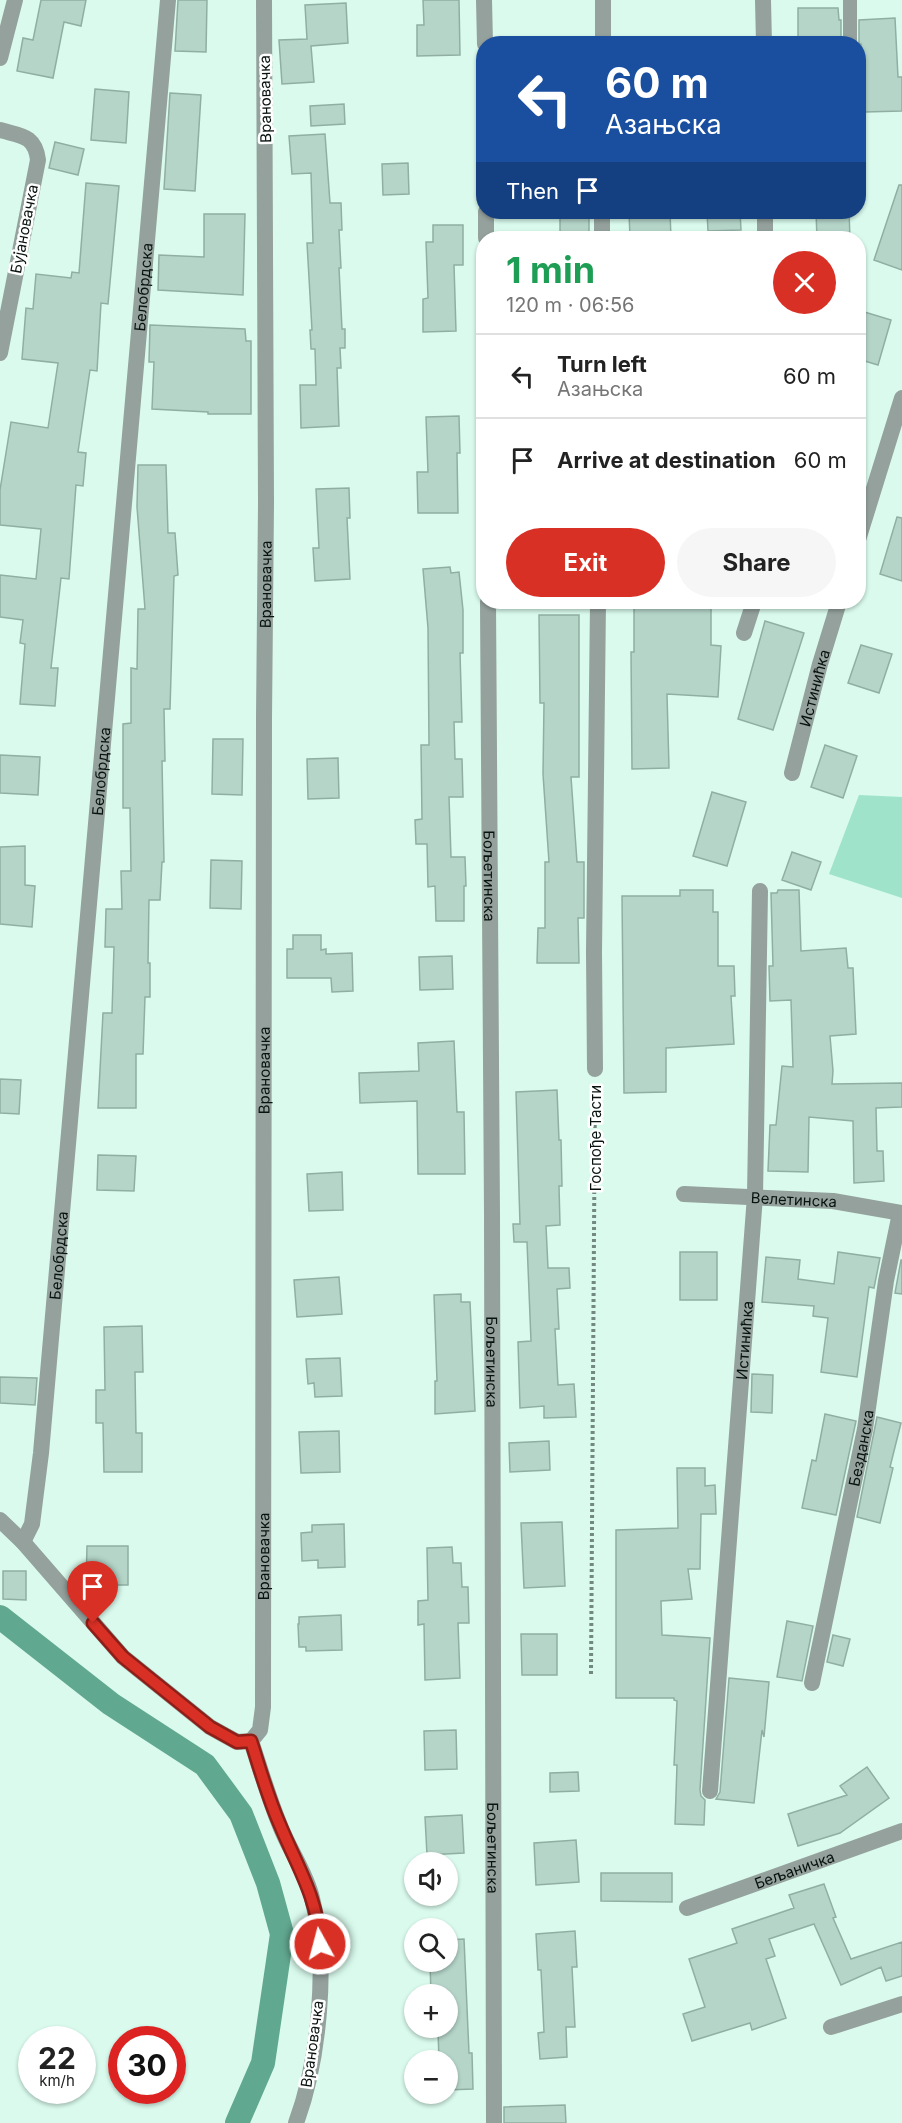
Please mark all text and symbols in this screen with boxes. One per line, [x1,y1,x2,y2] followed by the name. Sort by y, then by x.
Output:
[255,55,275,143] street label: Врановачка
[605,57,709,108] text: 60 m
[506,60,584,138] icon: left
[605,108,722,141] text: Азањска
[571,174,604,207] icon: arrive
[506,178,559,204] text: Then
[6,183,42,275] street label: Бујановачка
[130,242,156,332] street label: Белобрдска
[506,248,595,292] text: 1 min
[773,251,836,314] button: close
[506,293,634,317] text: 120 m · 06:56
[557,351,647,377] text: Turn left
[506,360,539,393] icon: left
[783,363,836,389] text: 60 m
[557,377,643,401] text: Азањска
[506,444,539,477] icon: arrive
[557,447,776,473] text: Arrive at destination
[794,447,847,473] text: 60 m
[506,528,665,597] button: Exit
[677,528,836,597] button: Share
[255,540,275,628] street label: Врановачка
[795,647,833,728] street label: Истинићка
[87,726,114,816] street label: Белобрдска
[480,830,500,922] street label: Бољетинска
[254,1027,273,1114] street label: Врановачка
[586,1085,605,1191] street label: Госпође Тасти
[750,1188,837,1211] street label: Велетинска
[45,1210,72,1300] street label: Белобрдска
[732,1300,757,1380] street label: Истинићка
[483,1316,502,1408] street label: Бољетинска
[844,1408,877,1488] street label: Безданска
[254,1513,273,1600] street label: Врановачка
[67,1561,118,1623] pin
[76,1570,109,1603] icon: arrive
[484,1802,503,1894] street label: Бољетинска
[752,1846,837,1893] street label: Бељаничка
[404,1852,458,2104] map controls
[404,1852,458,1906] button: sound
[288,1912,352,1976] position arrow
[404,1918,458,1972] button: search
[404,1984,458,2038] button: +
[297,1999,327,2089] street label: Врановачка
[108,2026,186,2104] speed limit sign: 30
[38,2040,76,2076] text: 22
[404,2050,458,2104] button: −
[39,2071,75,2090] text: km/h

